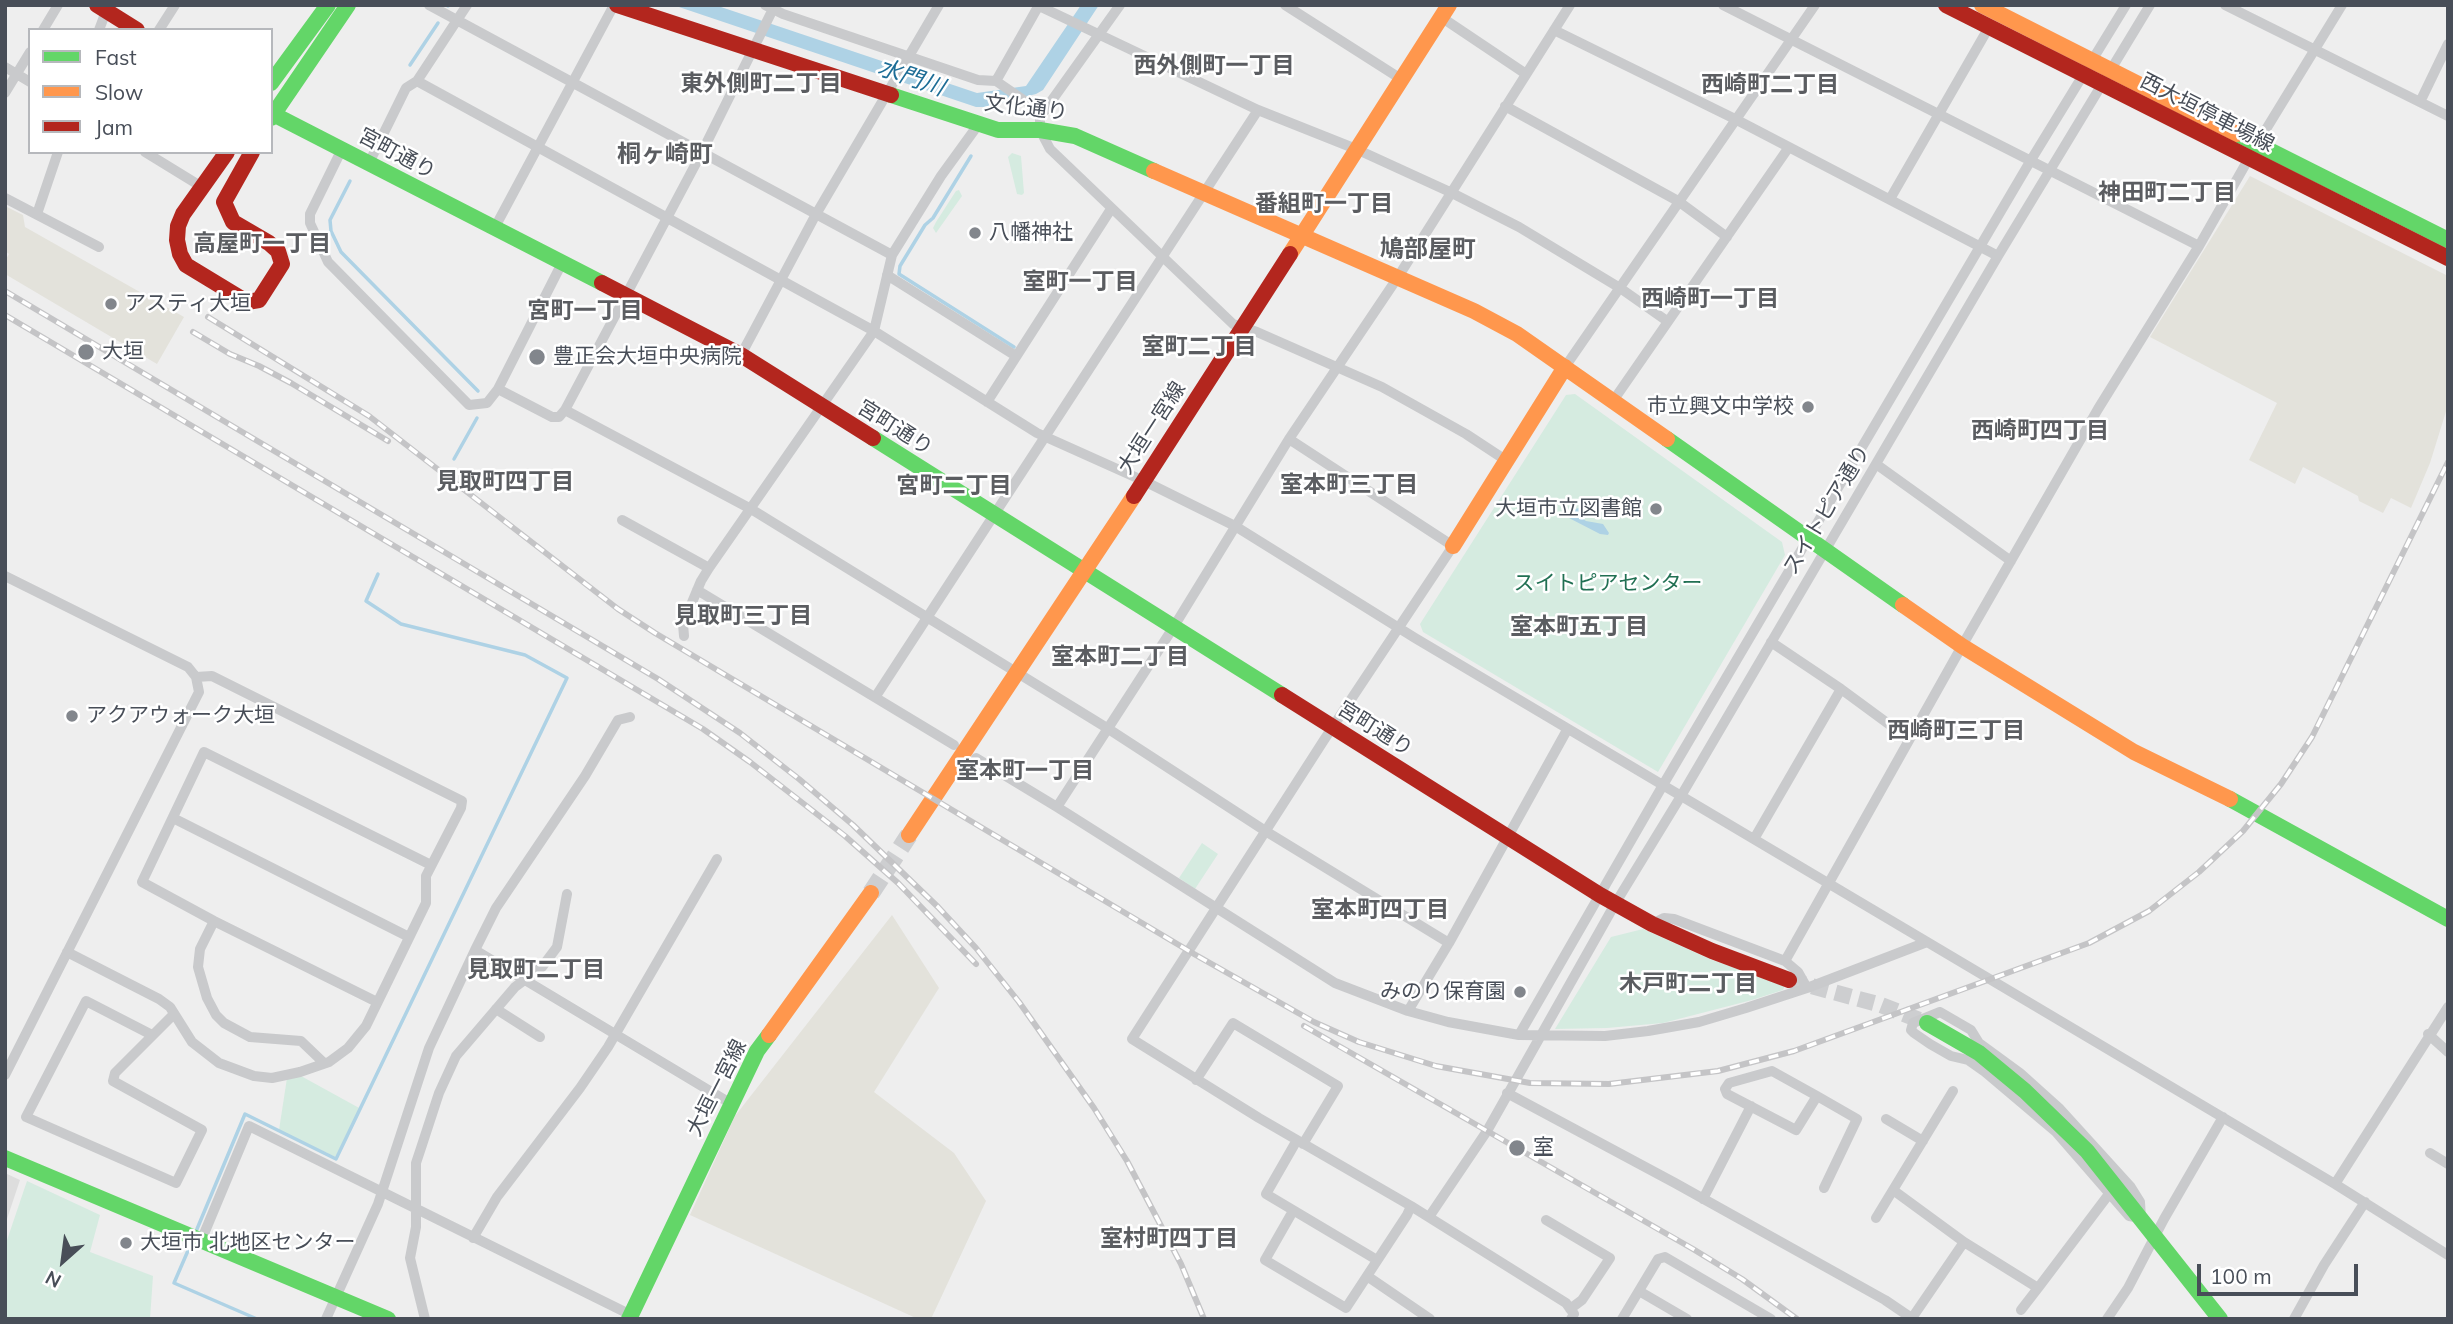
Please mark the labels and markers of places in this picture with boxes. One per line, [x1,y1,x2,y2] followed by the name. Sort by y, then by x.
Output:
[989,220,1073,246] place label: 八幡神社
[967,225,983,241] marker: 八幡神社
[125,291,251,317] place label: アスティ大垣
[103,296,119,312] marker: アスティ大垣
[102,339,144,365] place label: 大垣
[76,342,96,362] marker: 大垣
[553,344,742,370] place label: 豊正会大垣中央病院
[527,347,547,367] marker: 豊正会大垣中央病院
[1647,394,1794,420] place label: 市立興文中学校
[1800,399,1816,415] marker: 市立興文中学校
[1495,496,1642,522] place label: 大垣市立図書館
[1648,501,1664,517] marker: 大垣市立図書館
[86,703,275,729] place label: アクアウォーク大垣
[64,708,80,724] marker: アクアウォーク大垣
[1380,979,1506,1005] place label: みのり保育園
[1512,984,1528,1000] marker: みのり保育園
[1533,1135,1554,1161] place label: 室
[1507,1138,1527,1158] marker: 室
[140,1230,355,1256] place label: 大垣市 北地区センター
[118,1235,134,1251] marker: 大垣市 北地区センター

